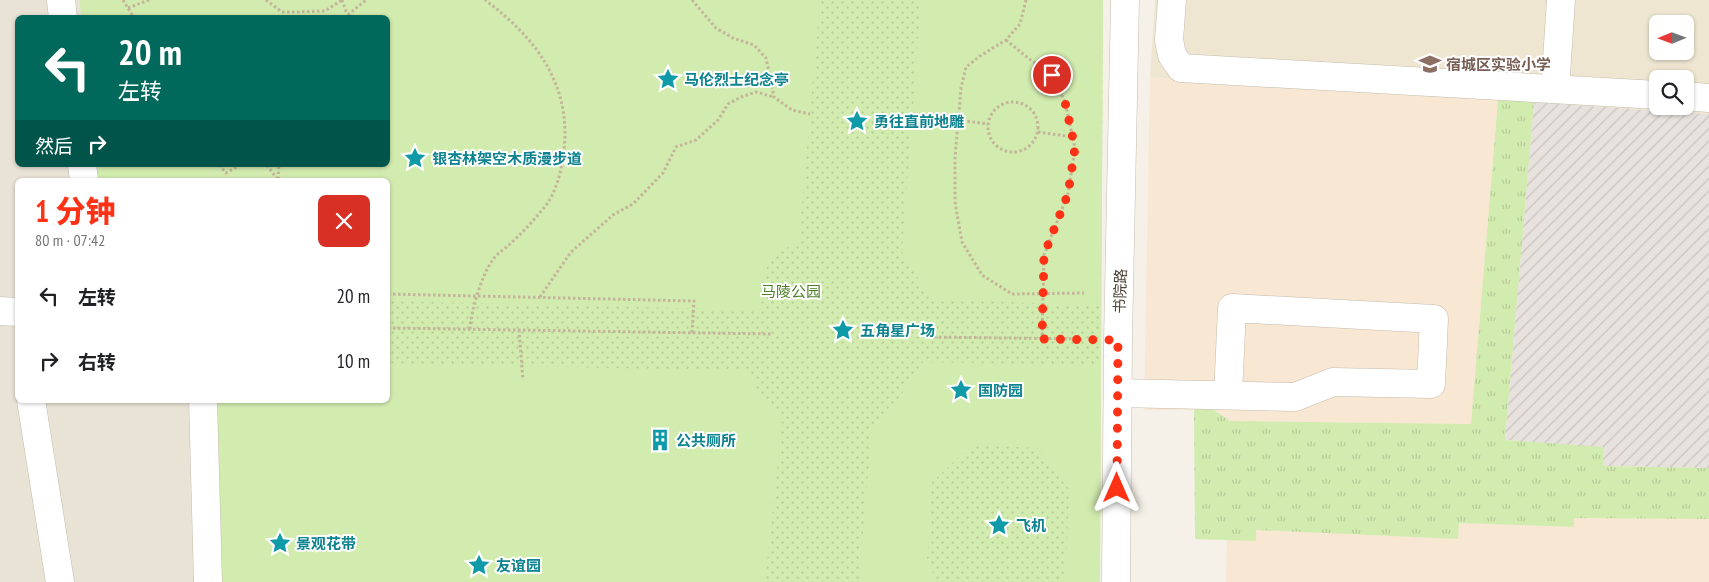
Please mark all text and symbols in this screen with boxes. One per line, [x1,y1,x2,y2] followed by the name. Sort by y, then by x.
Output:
[1649,15,1694,60] north arrow
[1649,15,1694,115] map controls
[118,29,182,75] text: 20 m
[35,35,100,100] icon: left
[1417,51,1443,77] school or university icon: 宿城区实验小学
[1031,54,1073,96] pin
[1446,55,1551,74] place label: 宿城区实验小学
[1038,61,1066,89] icon: arrive
[655,66,681,92] place icon: 马伦烈士纪念亭
[684,70,789,89] place label: 马伦烈士纪念亭
[1649,70,1694,115] button: search
[118,77,162,105] text: 左转
[844,108,870,134] place icon: 勇往直前地雕
[874,112,964,131] place label: 勇往直前地雕
[83,130,111,158] icon: right
[35,134,73,158] text: 然后
[402,145,428,171] place icon: 银杏林架空木质漫步道
[432,149,582,168] place label: 银杏林架空木质漫步道
[35,191,116,230] text: 1 分钟
[318,195,370,247] button: close
[35,230,106,250] text: 80 m · 07:42
[1110,268,1130,314] street label: 书院路
[35,282,63,310] icon: left
[761,282,821,301] park label: 马陵公园
[337,284,370,308] text: 20 m
[78,285,116,309] text: 左转
[830,317,856,343] place icon: 五角星广场
[860,321,935,340] place label: 五角星广场
[35,347,63,375] icon: right
[337,349,370,373] text: 10 m
[78,350,116,374] text: 右转
[948,377,974,403] place icon: 国防园
[978,381,1023,400] place label: 国防园
[647,427,673,453] building icon: 公共厕所
[676,431,736,450] place label: 公共厕所
[1090,461,1142,513] position arrow
[986,512,1012,538] place icon: 飞机
[1016,516,1046,535] place label: 飞机
[267,530,293,556] place icon: 景观花带
[296,534,356,553] place label: 景观花带
[466,552,492,578] place icon: 友谊园
[496,556,541,575] place label: 友谊园

